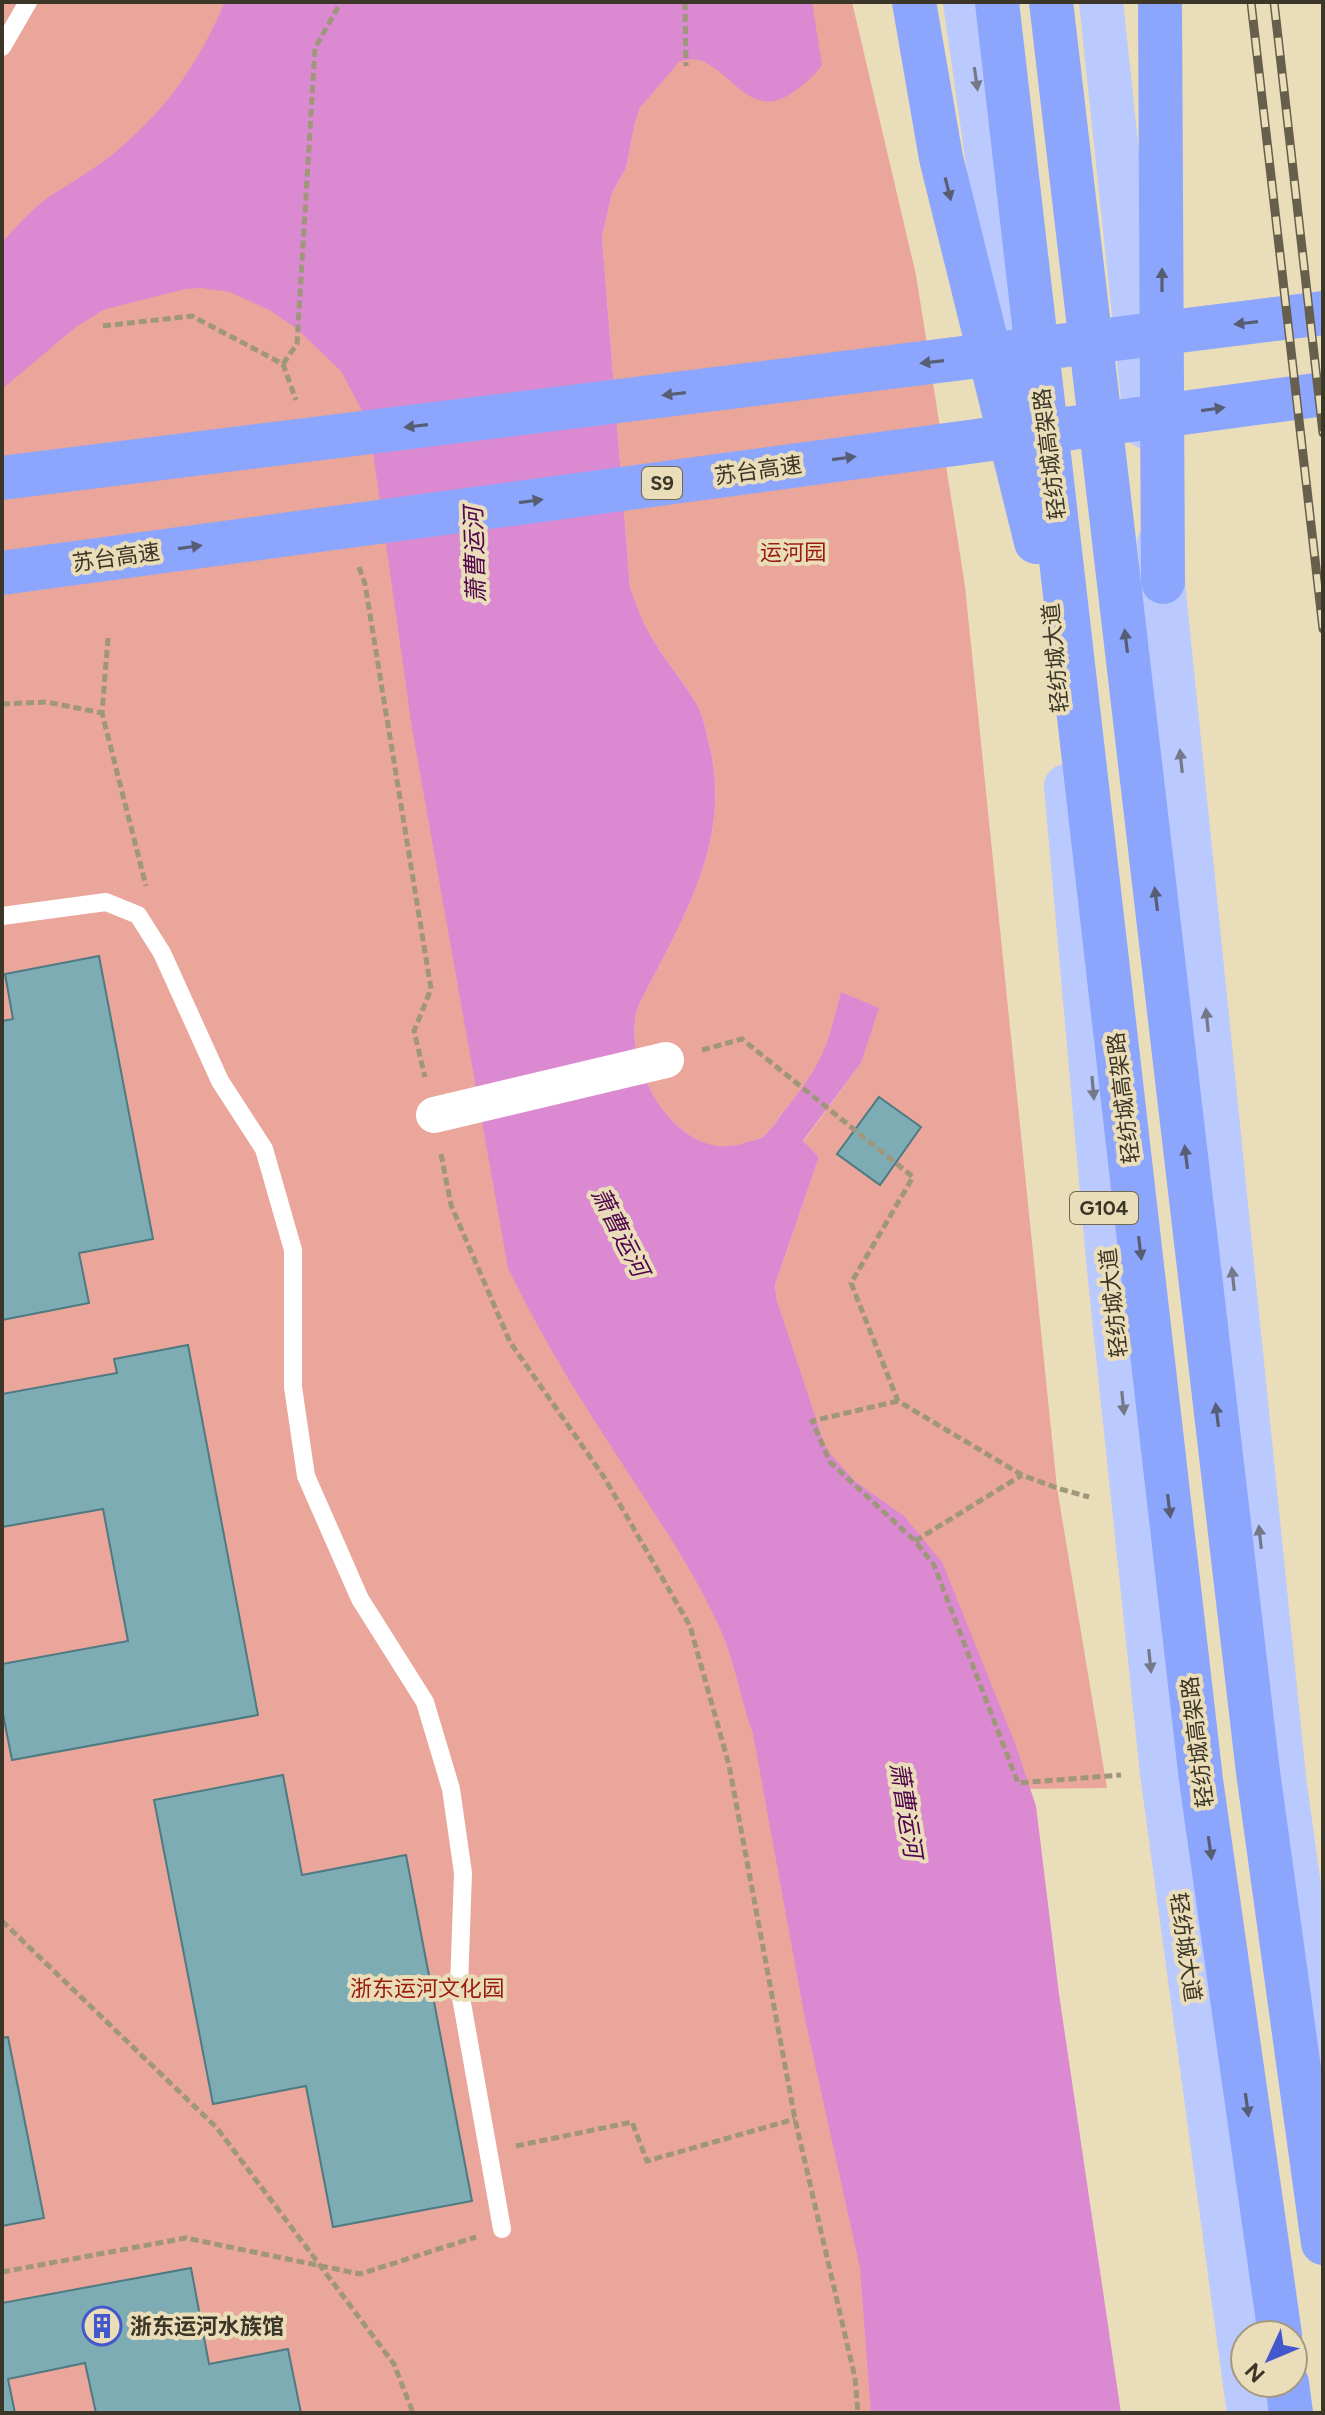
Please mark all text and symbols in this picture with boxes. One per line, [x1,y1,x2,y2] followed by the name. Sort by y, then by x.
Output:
[970,67,983,92] one-way arrow
[943,176,955,201] one-way arrow
[1156,267,1168,292] one-way arrow
[1233,316,1258,329] one-way arrow
[919,355,944,368] one-way arrow
[1028,387,1071,521] street label: 轻纺城高架路
[661,388,686,401] one-way arrow
[1201,402,1226,415] one-way arrow
[403,420,428,433] one-way arrow
[713,451,804,490] street label: 苏台高速
[832,452,857,465] one-way arrow
[642,467,682,499] road number: S9
[519,494,544,507] one-way arrow
[458,503,491,603] water label: 萧曹运河
[71,538,162,577] street label: 苏台高速
[760,539,826,566] park label: 运河园
[178,540,203,553] one-way arrow
[1037,602,1074,714] street label: 轻纺城大道
[1119,628,1132,653] one-way arrow
[1175,749,1188,774] one-way arrow
[1149,886,1162,911] one-way arrow
[1201,1007,1214,1032] one-way arrow
[1102,1031,1145,1165] street label: 轻纺城高架路
[1087,1076,1100,1101] one-way arrow
[1180,1144,1193,1169] one-way arrow
[586,1182,657,1285] water label: 萧曹运河
[1070,1192,1138,1224] road number: G104
[1133,1236,1146,1261] one-way arrow
[1094,1247,1133,1359] street label: 轻纺城大道
[1227,1266,1240,1291] one-way arrow
[1117,1391,1130,1416] one-way arrow
[1210,1403,1223,1428] one-way arrow
[1163,1494,1176,1519] one-way arrow
[1253,1525,1266,1550] one-way arrow
[1144,1649,1157,1674] one-way arrow
[1176,1675,1219,1809] street label: 轻纺城高架路
[885,1760,929,1864] water label: 萧曹运河
[1204,1836,1217,1861] one-way arrow
[1164,1891,1207,2003] street label: 轻纺城大道
[350,1975,504,2002] park label: 浙东运河文化园
[1241,2093,1254,2118] one-way arrow
[81,2305,123,2347] building icon: 浙东运河水族馆
[130,2313,284,2340] place label: 浙东运河水族馆
[1229,2319,1309,2399] north arrow
[1239,2357,1271,2388] text: N

